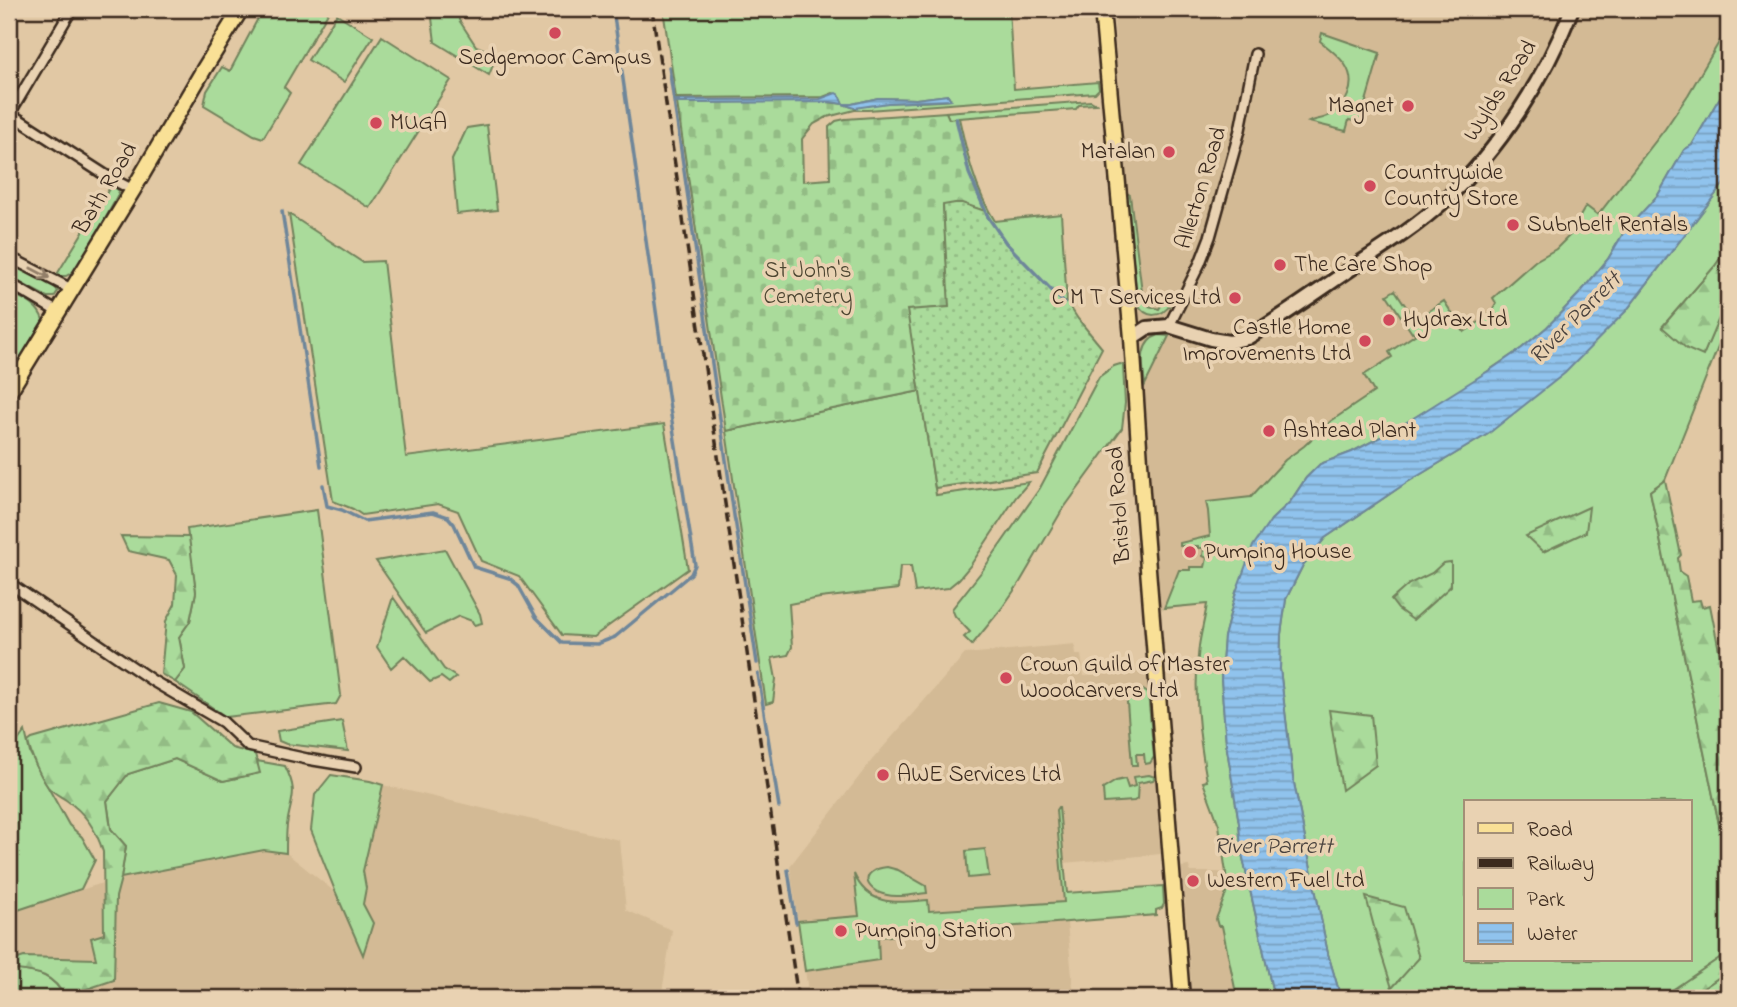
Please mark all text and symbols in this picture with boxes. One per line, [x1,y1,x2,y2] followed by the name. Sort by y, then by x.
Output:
[547,25,563,41] marker: Sedgemoor Campus
[1456,34,1548,149] street label: Wylds Road
[458,42,652,76] place label: Sedgemoor Campus
[1328,90,1394,124] place label: Magnet
[1400,98,1416,114] marker: Magnet
[390,107,447,140] place label: MUGA
[368,115,384,131] marker: MUGA
[1168,123,1236,253] street label: Allerton Road
[1081,136,1155,169] place label: Matalan
[65,137,147,242] street label: Bath Road
[1161,144,1177,160] marker: Matalan
[1384,157,1519,218] place label: Countrywide Country Store
[1362,178,1378,194] marker: Countrywide Country Store
[1527,209,1688,242] place label: Subnbelt Rentals
[1505,217,1521,233] marker: Subnbelt Rentals
[1294,249,1433,282] place label: The Care Shop
[763,255,853,316] park label: St John's Cemetery
[1272,257,1288,273] marker: The Care Shop
[1522,263,1632,373] water label: River Parrett
[29,267,50,280] one-way arrow
[1052,282,1221,315] place label: C M T Services Ltd
[1227,290,1243,306] marker: C M T Services Ltd
[1403,304,1508,339] place label: Hydrax Ltd
[1182,312,1352,371] place label: Castle Home Improvements Ltd
[1381,312,1397,328] marker: Hydrax Ltd
[1357,333,1373,349] marker: Castle Home Improvements Ltd
[1283,415,1416,448] place label: Ashtead Plant
[1261,423,1277,439] marker: Ashtead Plant
[1099,445,1141,566] street label: Bristol Road
[1204,536,1352,570] place label: Pumping House
[1182,544,1198,560] marker: Pumping House
[1020,649,1231,708] place label: Crown Guild of Master Woodcarvers Ltd
[998,670,1014,686] marker: Crown Guild of Master Woodcarvers Ltd
[897,759,1061,792] place label: AWE Services Ltd
[875,767,891,783] marker: AWE Services Ltd
[1464,800,1692,962] legend
[1527,816,1573,846] text: Road
[1214,830,1334,865] water label: River Parrett
[1527,850,1594,882] text: Railway
[1207,865,1365,898] place label: Western Fuel Ltd
[1185,873,1201,889] marker: Western Fuel Ltd
[1527,886,1566,916] text: Park
[855,915,1012,949] place label: Pumping Station
[1527,920,1578,950] text: Water
[833,923,849,939] marker: Pumping Station

